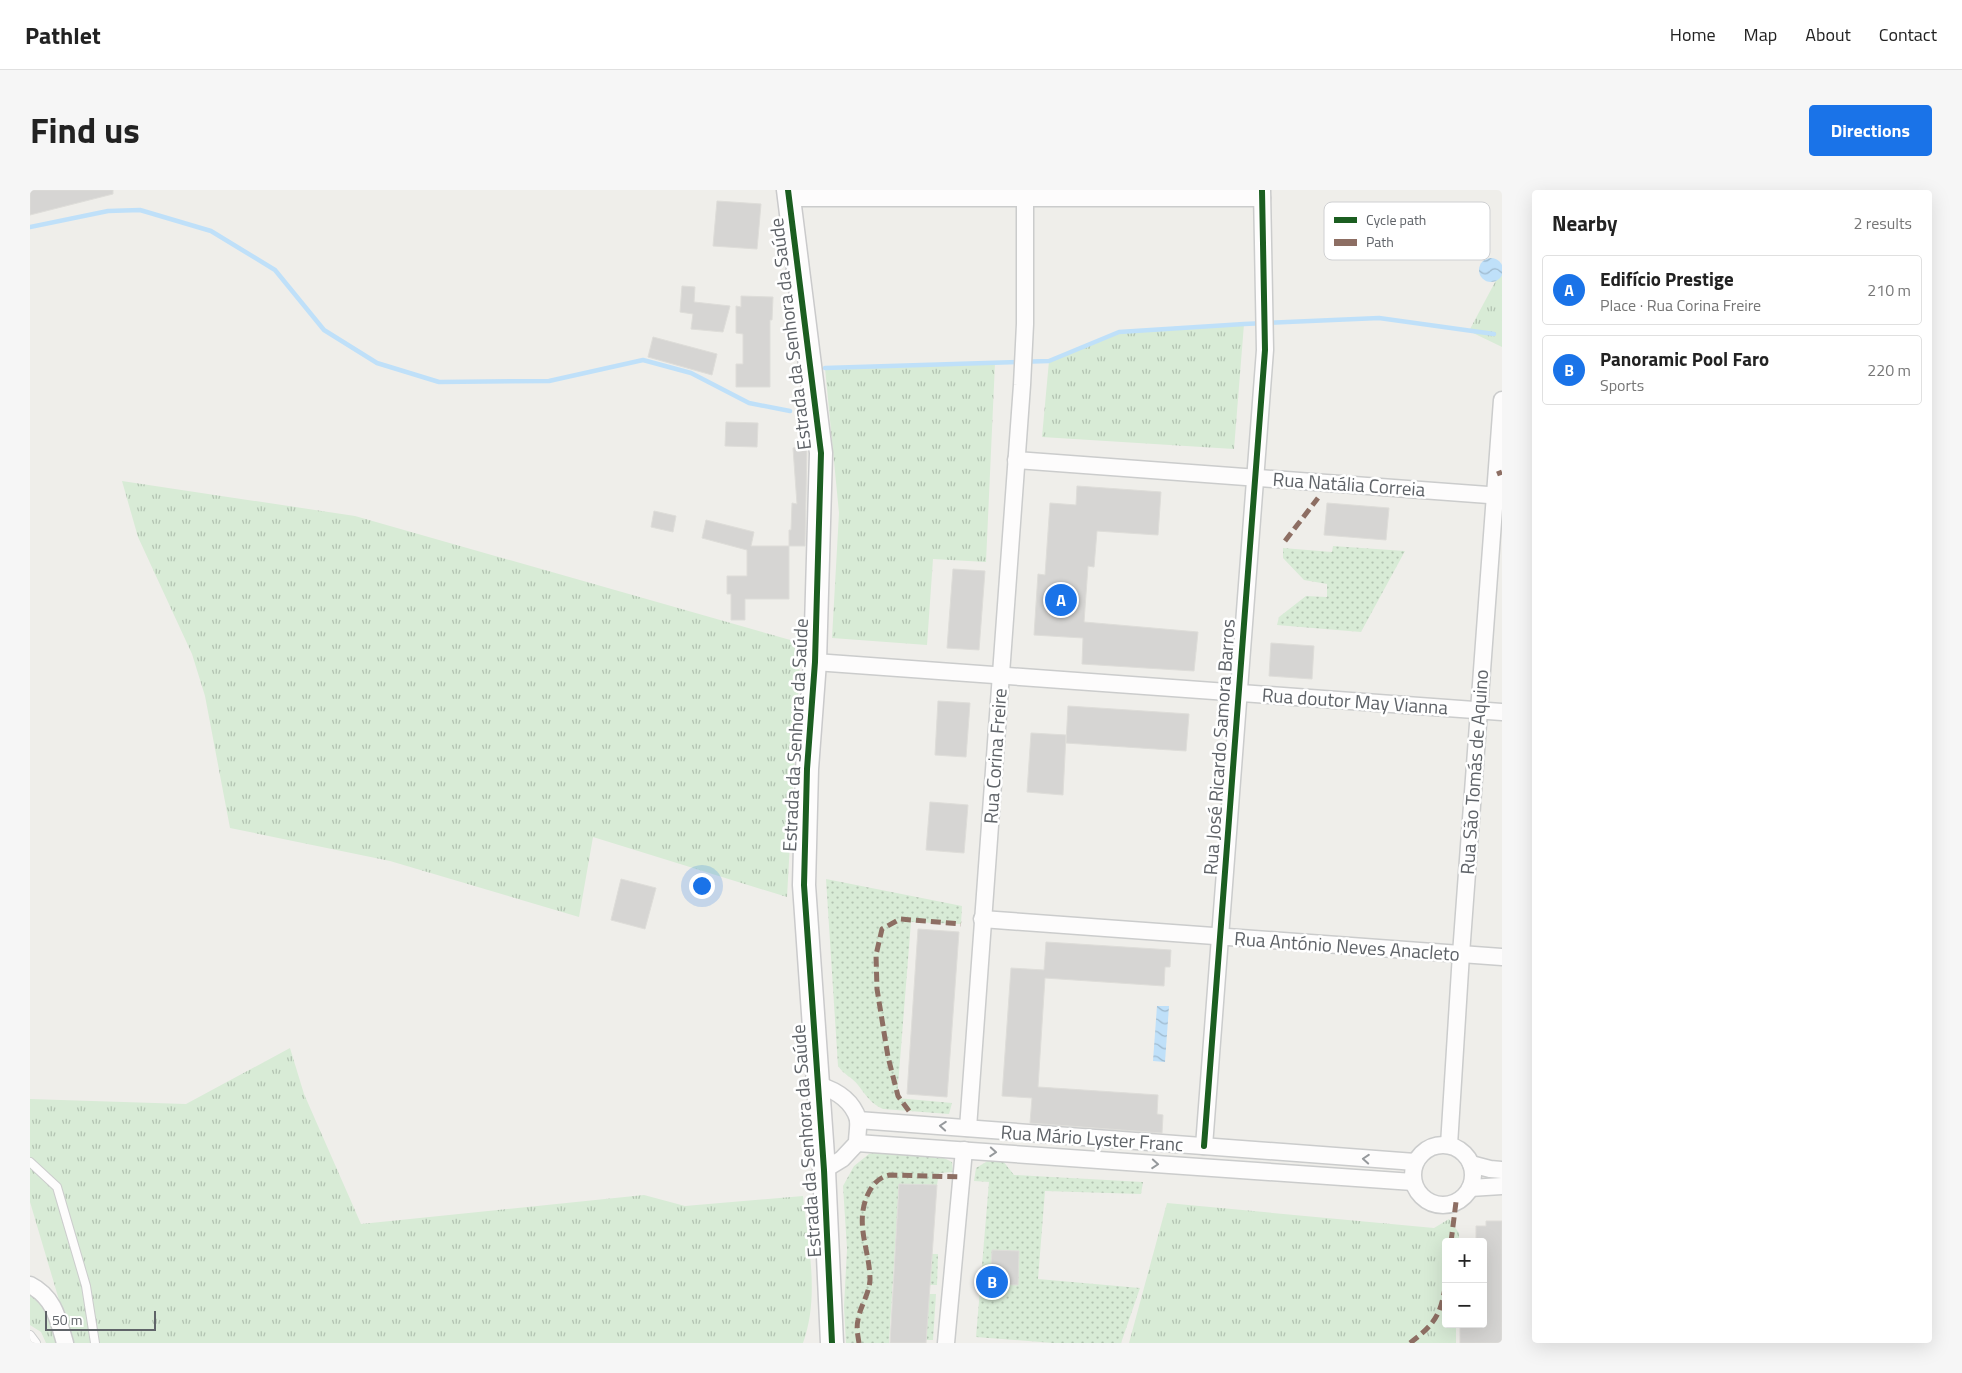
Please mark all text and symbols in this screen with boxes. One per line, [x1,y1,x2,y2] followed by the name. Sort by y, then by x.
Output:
[25,17,101,53] text: Pathlet
[1670,21,1716,48] text: Home
[1744,21,1777,48] text: Map
[1805,21,1851,48] text: About
[1879,21,1937,48] text: Contact
[30,103,140,157] text: Find us
[1809,105,1932,156] button: Directions
[1324,202,1490,260] legend
[1552,207,1617,239] text: Nearby
[1366,209,1426,230] text: Cycle path
[1853,211,1912,235] text: 2 results
[761,216,818,452] street label: Estrada da Senhora da Saúde
[1366,231,1394,252] text: Path
[1600,264,1734,293] text: Edifício Prestige
[1564,278,1574,302] text: A
[1867,278,1911,302] text: 210 m
[1600,293,1761,317] text: Place · Rua Corina Freire
[1600,344,1769,373] text: Panoramic Pool Faro
[1564,358,1574,382] text: B
[1867,358,1911,382] text: 220 m
[1600,373,1644,397] text: Sports
[1272,464,1427,503] street label: Rua Natália Correia
[1045,581,1077,619] pin: A
[774,618,815,852] street label: Estrada da Senhora da Saúde
[1195,618,1242,876] street label: Rua José Ricardo Samora Barros
[1452,668,1495,876] street label: Rua São Tomás de Aquino
[1261,680,1450,722] street label: Rua doutor May Vianna
[975,687,1014,825] street label: Rua Corina Freire
[689,873,715,899] your location
[1233,923,1461,968] street label: Rua António Neves Anacleto
[783,1024,828,1259] street label: Estrada da Senhora da Saúde
[1000,1117,1184,1158] street label: Rua Mário Lyster Franc
[938,1121,946,1132] one-way arrow
[990,1147,998,1158] one-way arrow
[1362,1153,1370,1164] one-way arrow
[1152,1158,1160,1169] one-way arrow
[1442,1238,1487,1328] map controls
[1442,1238,1487,1283] button: +
[976,1263,1008,1301] pin: B
[1442,1283,1487,1328] button: −
[45,1308,156,1331] scale bar
[52,1309,82,1330] text: 50 m

